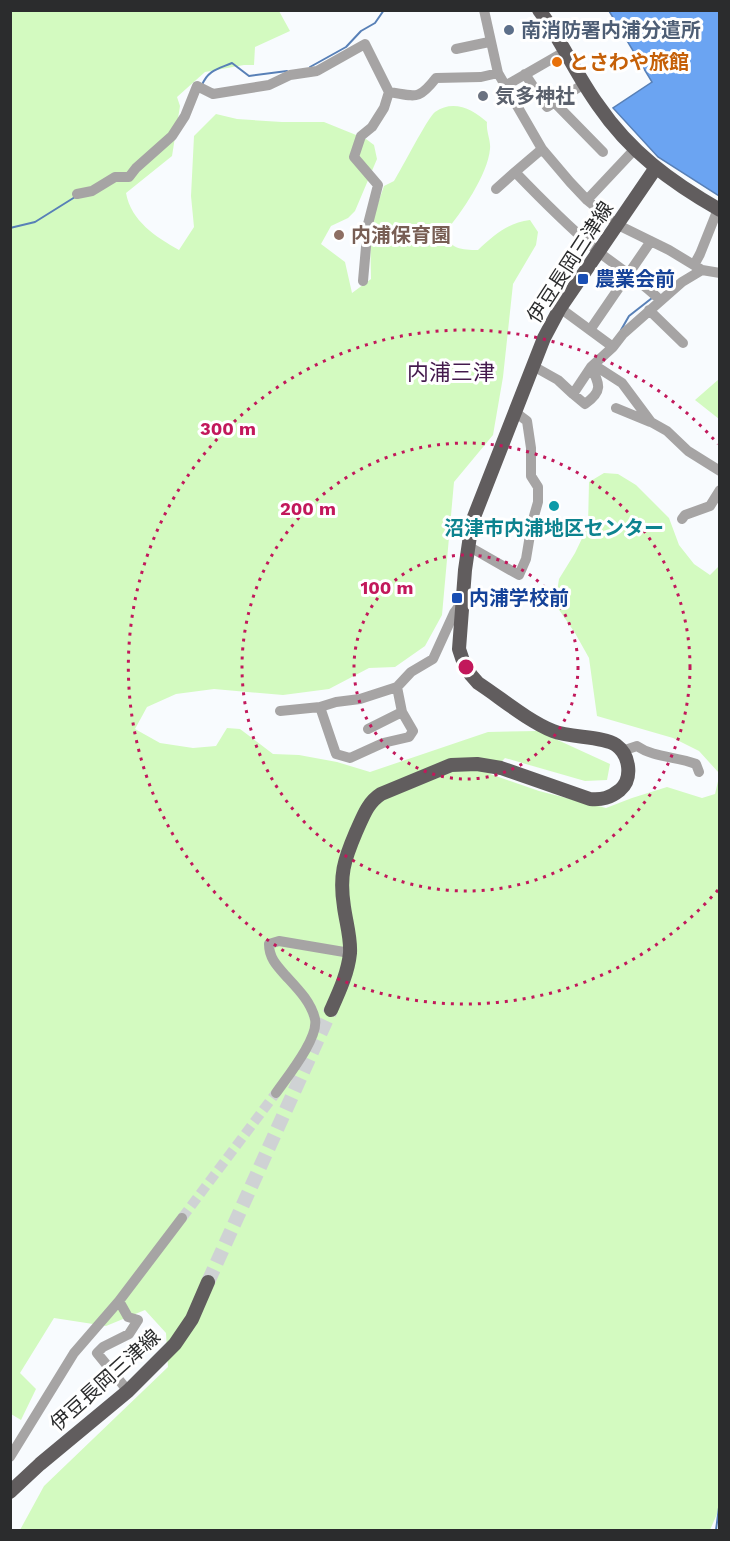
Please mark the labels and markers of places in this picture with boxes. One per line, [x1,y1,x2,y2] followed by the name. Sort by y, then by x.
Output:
[521,18,701,42] place label: 南消防署内浦分遣所
[502,23,516,37] marker: 南消防署内浦分遣所
[569,50,689,74] place label: とさわや旅館
[550,55,564,69] marker: とさわや旅館
[495,84,575,108] place label: 気多神社
[476,89,490,103] marker: 気多神社
[351,223,451,247] place label: 内浦保育園
[332,228,346,242] marker: 内浦保育園
[595,267,675,291] place label: 農業会前
[576,272,590,286] marker: 農業会前
[547,499,561,513] marker: 沼津市内浦地区センター
[444,516,664,540] place label: 沼津市内浦地区センター
[469,586,569,610] place label: 内浦学校前
[450,591,464,605] marker: 内浦学校前
[456,657,476,677] centre of rings

